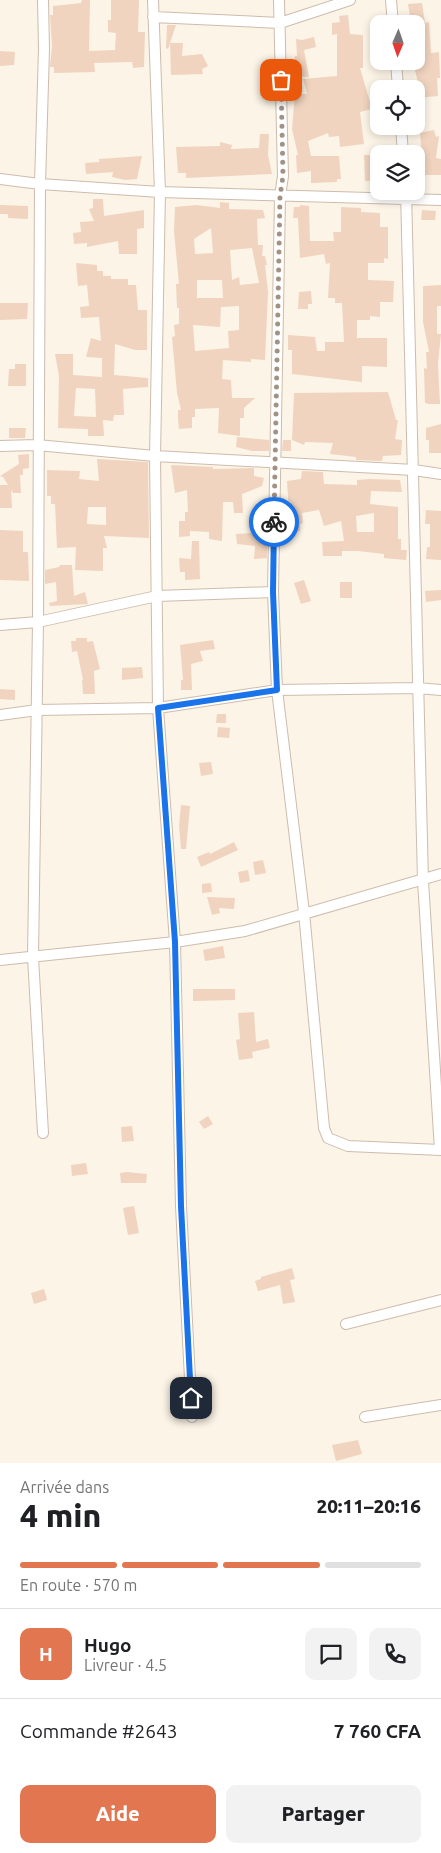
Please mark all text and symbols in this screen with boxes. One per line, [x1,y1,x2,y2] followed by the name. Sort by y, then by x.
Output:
[370,15,425,70] north arrow
[370,15,425,200] map controls
[260,59,302,101] pin
[267,66,295,94] icon: bag
[370,80,425,135] button: locate
[370,145,425,200] button: layers
[249,497,299,547] courier
[260,508,288,536] icon: bike
[170,1377,212,1419] pin
[177,1384,205,1412] icon: home
[20,1478,109,1496] text: Arrivée dans
[316,1495,421,1517] text: 20:11–20:16
[20,1497,101,1533] text: 4 min
[20,1576,137,1594] text: En route · 570 m
[305,1628,357,1680] button: chat
[369,1628,421,1680] button: phone
[84,1634,132,1656] text: Hugo
[39,1643,53,1665] text: H
[84,1656,167,1674] text: Livreur · 4.5
[20,1720,177,1742] text: Commande #2643
[334,1720,421,1742] text: 7 760 CFA
[20,1785,216,1843] button: Aide
[226,1785,421,1843] button: Partager

